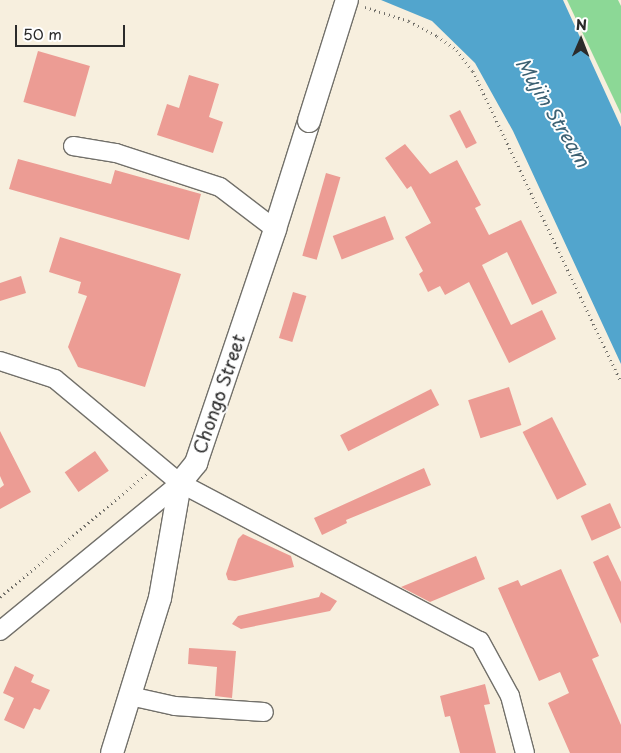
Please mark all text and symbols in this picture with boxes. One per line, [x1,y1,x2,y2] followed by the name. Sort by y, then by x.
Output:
[576,14,587,35] text: N
[18,15,128,47] scale bar
[556,15,606,65] north arrow
[23,22,62,45] text: 50 m
[511,53,595,171] water label: Mujin Stream
[188,331,250,457] street label: Chongo Street

